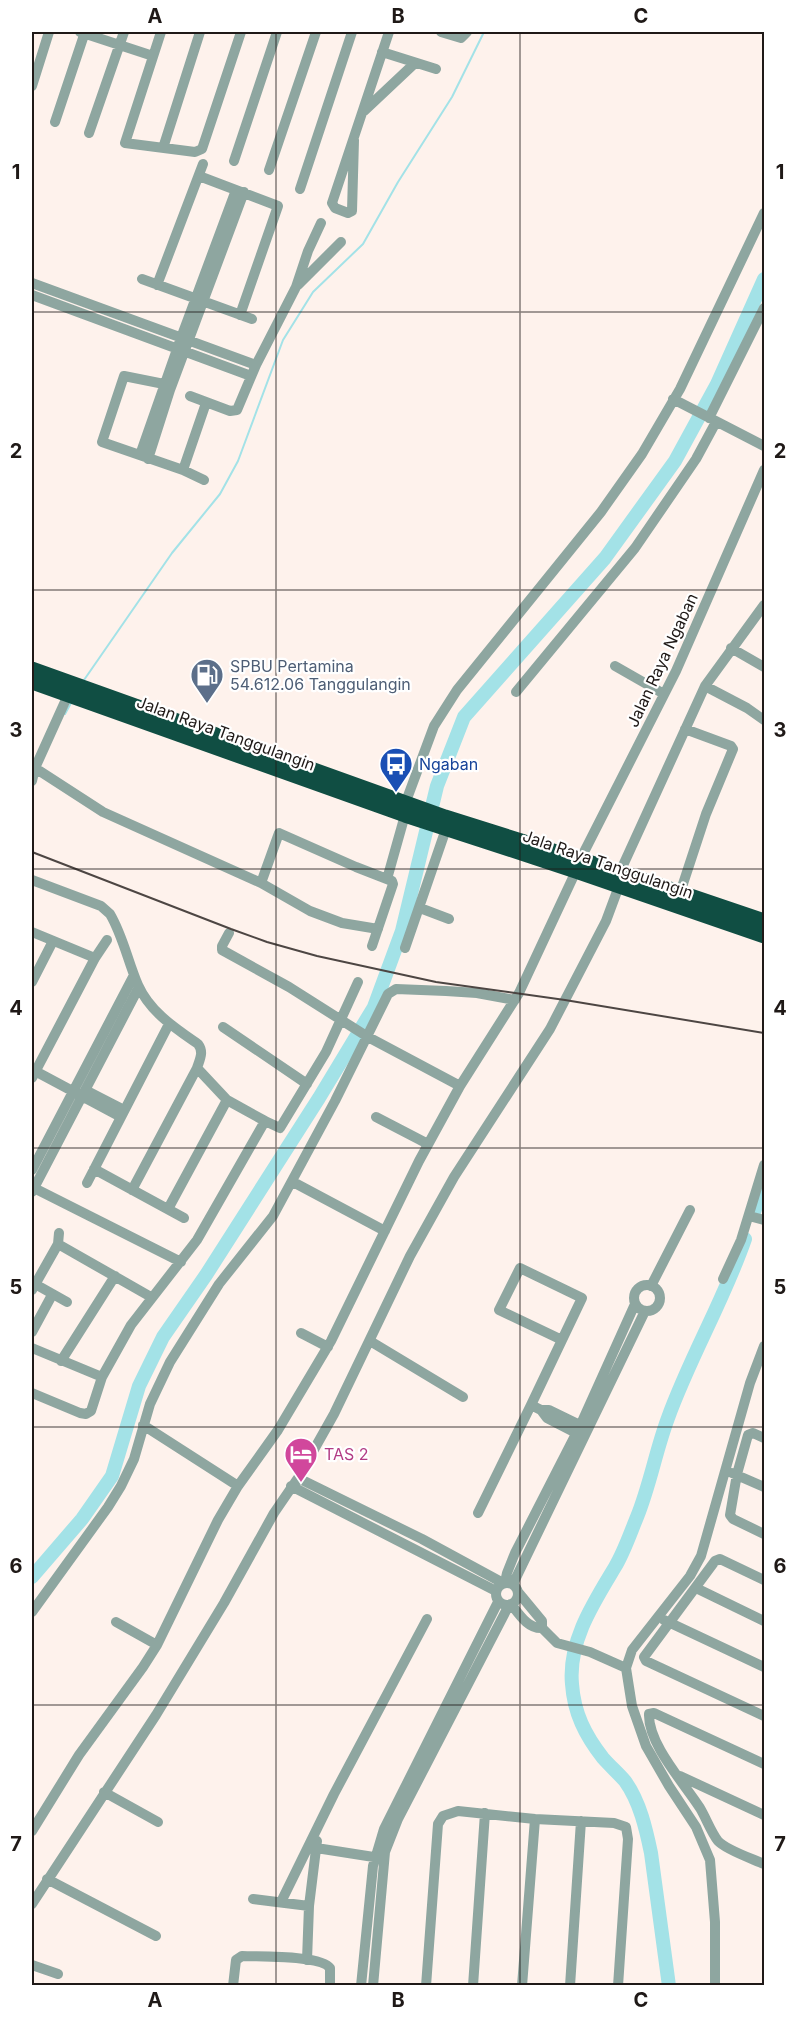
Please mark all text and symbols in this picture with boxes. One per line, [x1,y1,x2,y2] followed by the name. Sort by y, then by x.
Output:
[148,4,163,28] text: A
[391,4,405,28] text: B
[634,4,648,28] text: C
[12,160,20,184] text: 1
[776,160,784,184] text: 1
[10,439,22,463] text: 2
[774,439,786,463] text: 2
[622,590,702,730] street label: Jalan Raya Ngaban
[230,656,411,694] place label: SPBU Pertamina 54.612.06 Tanggulangin
[189,657,225,704] fuel station icon: SPBU Pertamina 54.612.06 Tanggulangin
[134,691,318,775] street label: Jalan Raya Tanggulangin
[10,718,22,742] text: 3
[774,718,786,742] text: 3
[378,746,414,793] bus stop icon: Ngaban
[419,754,478,774] place label: Ngaban
[520,825,696,903] street label: Jala Raya Tanggulangin
[9,996,23,1020] text: 4
[773,996,787,1020] text: 4
[10,1275,22,1299] text: 5
[774,1275,786,1299] text: 5
[283,1436,319,1483] hotel icon: TAS 2
[324,1444,369,1464] place label: TAS 2
[10,1554,23,1578] text: 6
[774,1554,787,1578] text: 6
[10,1832,22,1856] text: 7
[774,1832,786,1856] text: 7
[148,1988,163,2012] text: A
[391,1988,405,2012] text: B
[634,1988,648,2012] text: C

